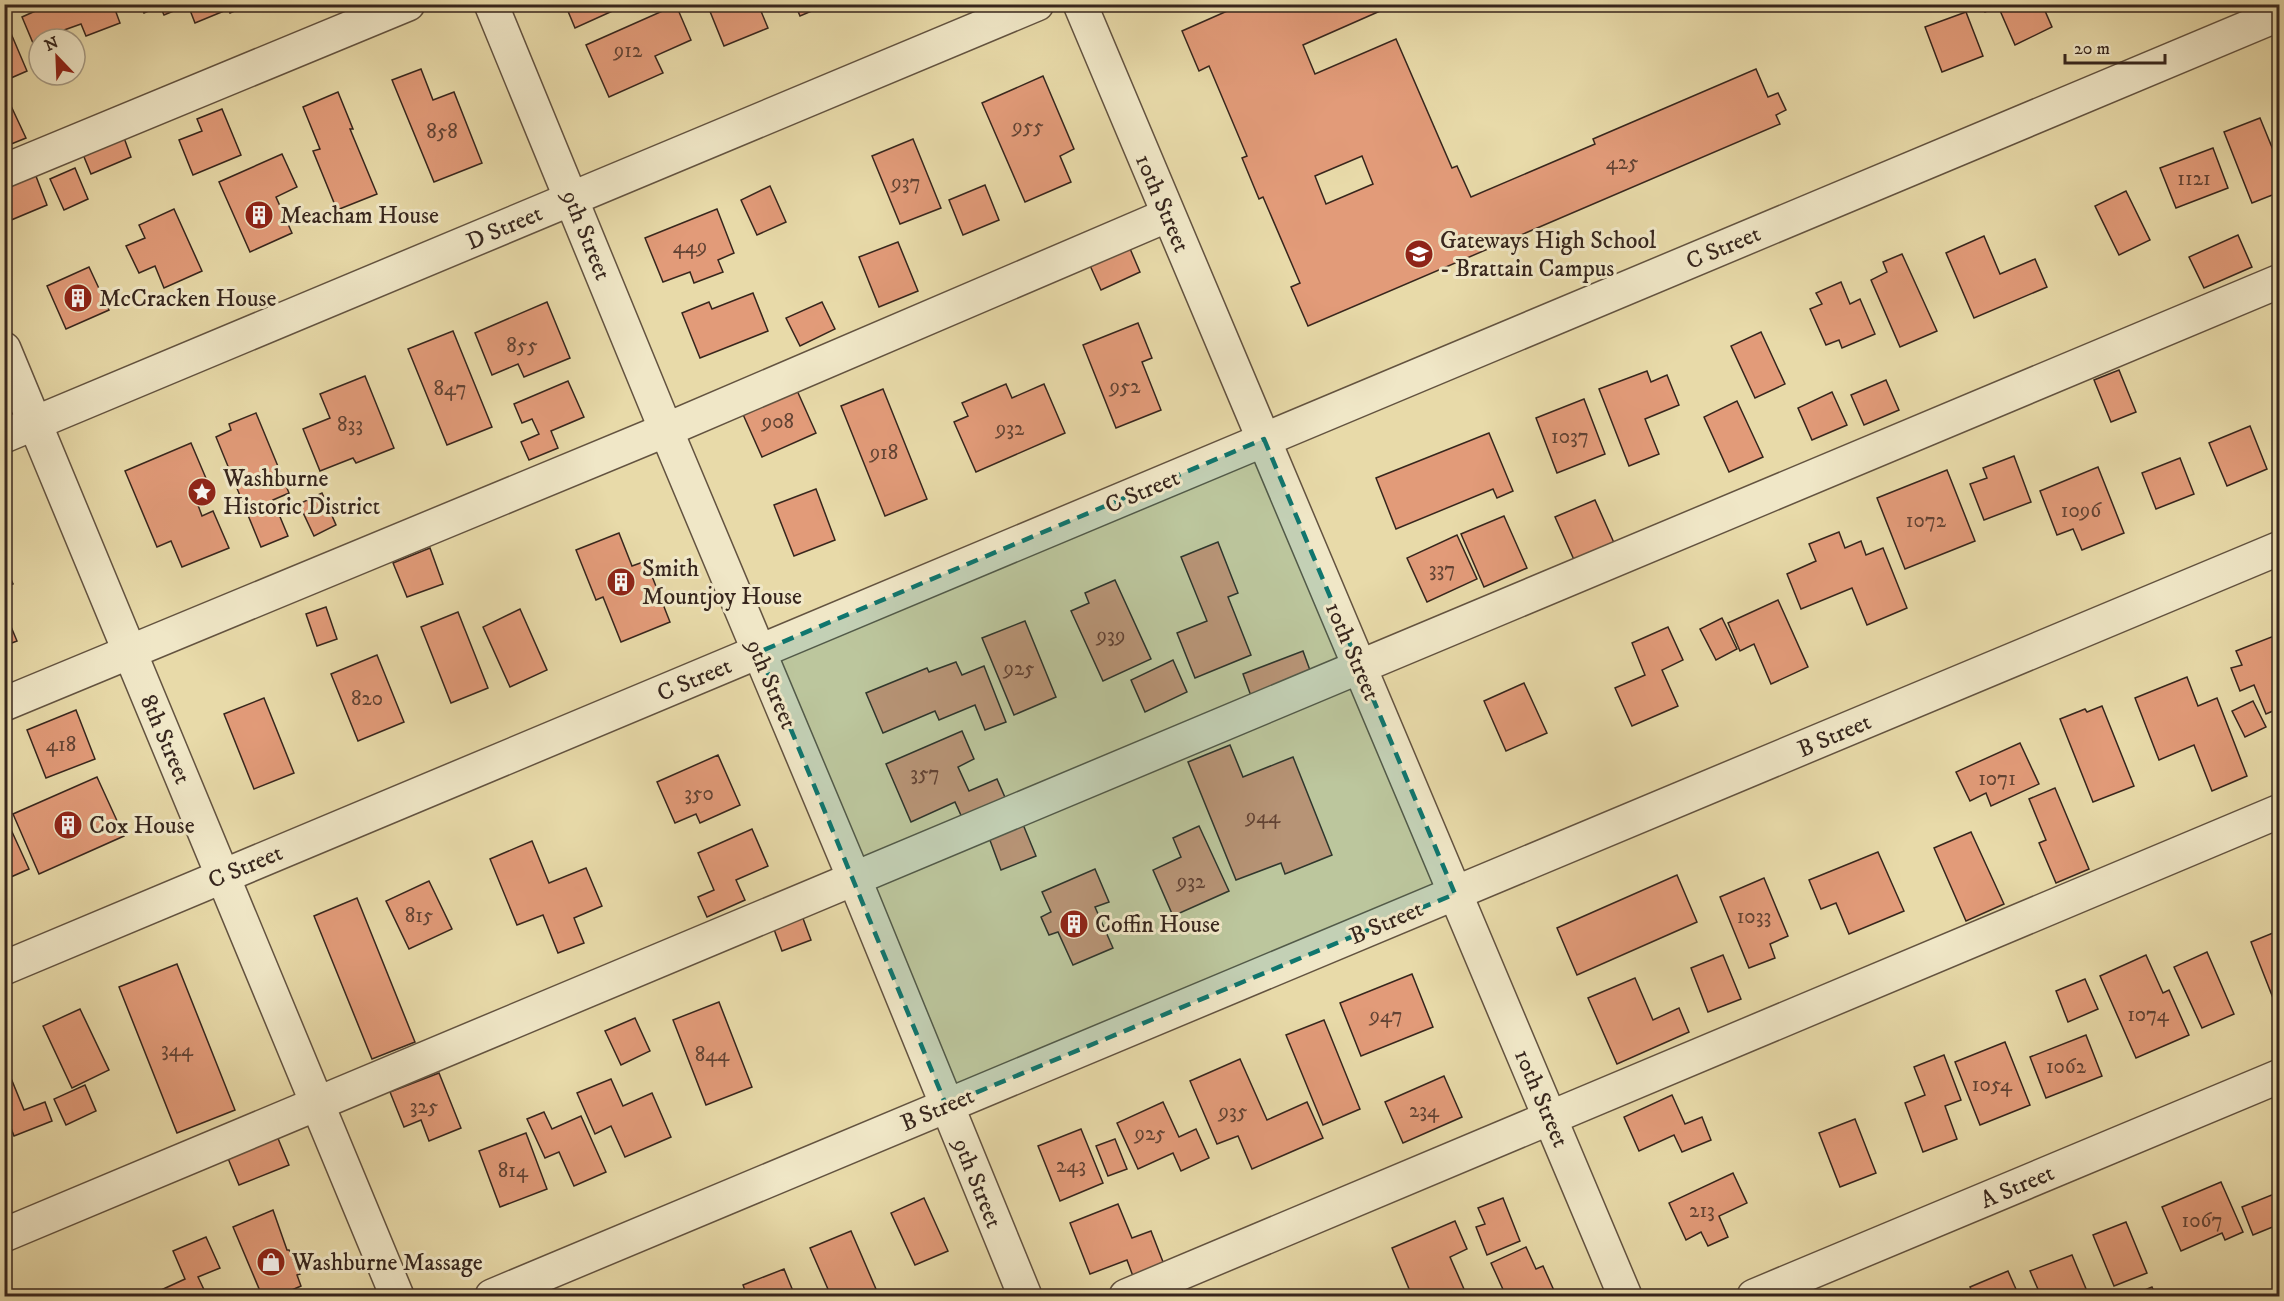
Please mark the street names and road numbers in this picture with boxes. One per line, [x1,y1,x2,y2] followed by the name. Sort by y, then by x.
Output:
[1128,150,1196,257] street label: 10th Street
[554,185,618,285] street label: 9th Street
[462,198,547,257] street label: D Street
[1682,219,1765,277] street label: C Street
[1101,463,1184,521] street label: C Street
[1318,598,1386,705] street label: 10th Street
[738,634,803,734] street label: 9th Street
[653,651,736,709] street label: C Street
[133,690,197,789] street label: 8th Street
[1793,707,1876,765] street label: B Street
[204,838,287,896] street label: C Street
[1345,894,1428,952] street label: B Street
[1507,1045,1575,1152] street label: 10th Street
[896,1081,979,1139] street label: B Street
[945,1133,1009,1233] street label: 9th Street
[1976,1158,2059,1216] street label: A Street

